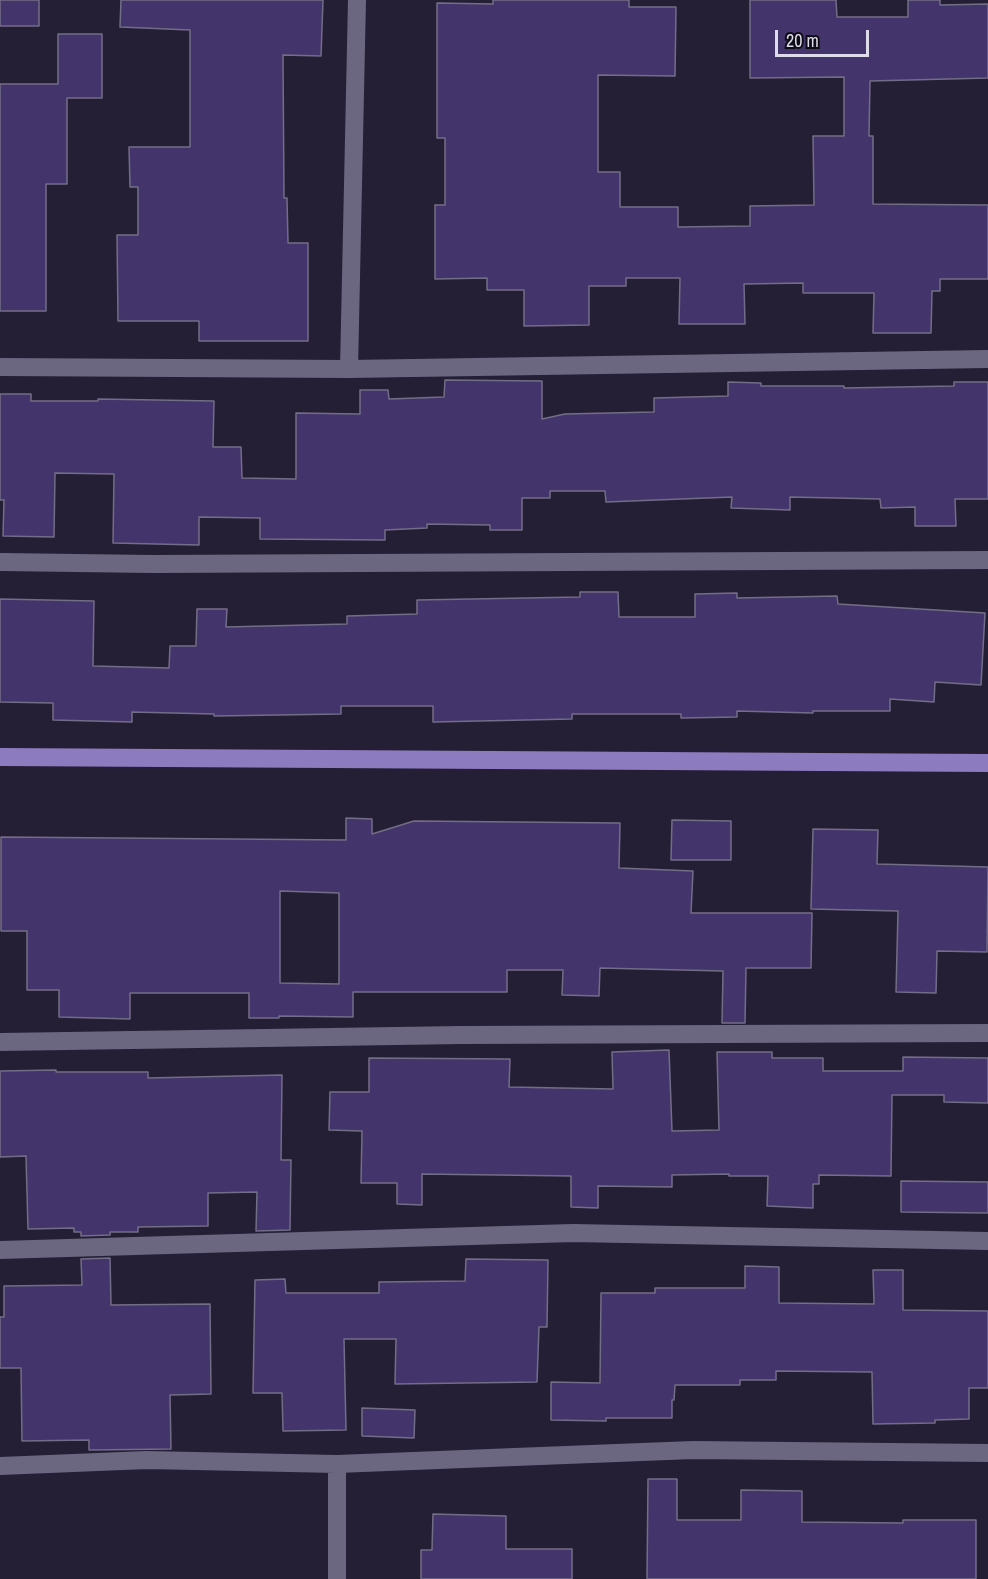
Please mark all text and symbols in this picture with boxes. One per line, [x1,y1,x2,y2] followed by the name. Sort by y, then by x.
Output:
[778,18,872,56] scale bar
[786,28,819,53] text: 20 m

